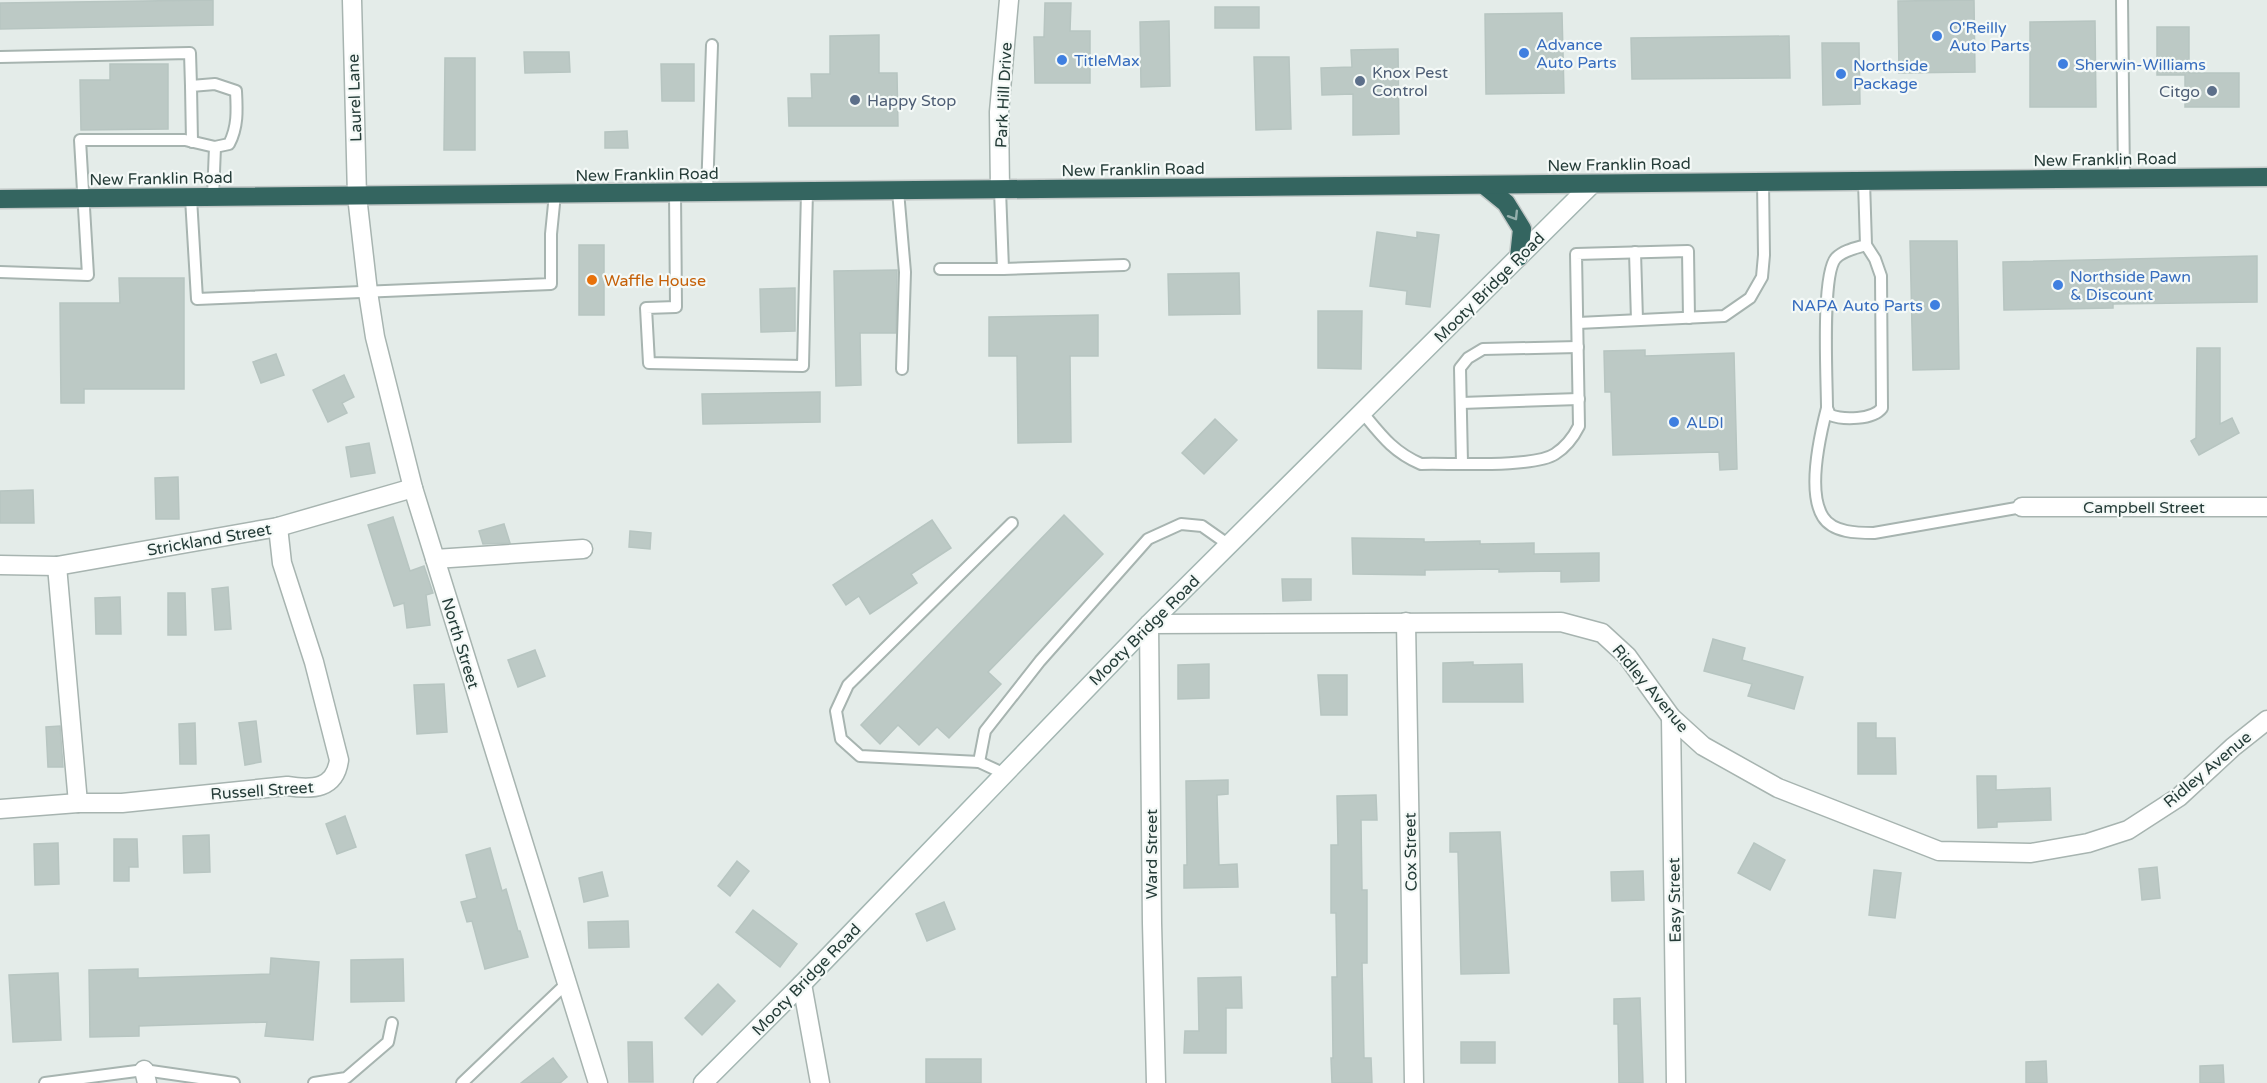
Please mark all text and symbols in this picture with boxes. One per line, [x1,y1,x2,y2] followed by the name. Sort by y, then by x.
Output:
[1949,18,2030,56] place label: O'Reilly Auto Parts
[1930,29,1944,43] marker: O'Reilly Auto Parts
[1536,35,1617,73] place label: Advance Auto Parts
[991,42,1017,148] street label: Park Hill Drive
[1517,46,1531,60] marker: Advance Auto Parts
[1074,51,1140,71] place label: TitleMax
[1055,53,1069,67] marker: TitleMax
[343,54,367,142] street label: Laurel Lane
[2075,55,2206,75] place label: Sherwin-Williams
[1853,56,1928,94] place label: Northside Package
[2056,57,2070,71] marker: Sherwin-Williams
[1372,63,1448,101] place label: Knox Pest Control
[1834,67,1848,81] marker: Northside Package
[1353,74,1367,88] marker: Knox Pest Control
[2159,82,2200,102] place label: Citgo
[2205,84,2219,98] marker: Citgo
[867,91,956,111] place label: Happy Stop
[848,93,862,107] marker: Happy Stop
[2033,149,2177,171] street label: New Franklin Road
[1547,154,1691,176] street label: New Franklin Road
[1061,159,1205,181] street label: New Franklin Road
[575,164,719,186] street label: New Franklin Road
[89,168,233,190] street label: New Franklin Road
[1507,210,1519,220] one-way arrow
[1430,228,1549,347] street label: Mooty Bridge Road
[2070,267,2191,305] place label: Northside Pawn & Discount
[604,271,706,291] place label: Waffle House
[585,273,599,287] marker: Waffle House
[2051,278,2065,292] marker: Northside Pawn & Discount
[1791,296,1923,316] place label: NAPA Auto Parts
[1928,298,1942,312] marker: NAPA Auto Parts
[1686,413,1724,433] place label: ALDI
[1667,415,1681,429] marker: ALDI
[2083,498,2205,518] street label: Campbell Street
[146,519,273,561] street label: Strickland Street
[1085,571,1204,690] street label: Mooty Bridge Road
[437,595,483,691] street label: North Street
[1608,641,1693,737] street label: Ridley Avenue
[2160,727,2256,812] street label: Ridley Avenue
[210,777,314,805] street label: Russell Street
[1142,809,1162,899] street label: Ward Street
[1400,812,1422,892] street label: Cox Street
[1664,857,1686,943] street label: Easy Street
[748,919,865,1040] street label: Mooty Bridge Road

